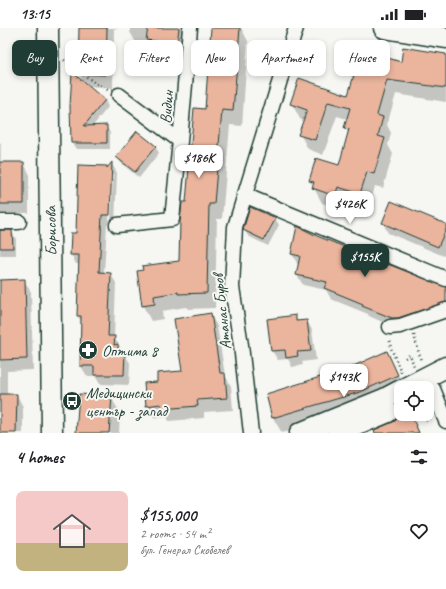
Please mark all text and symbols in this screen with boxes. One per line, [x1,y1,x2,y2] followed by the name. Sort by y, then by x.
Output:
[20,5,50,24] text: 13:15
[12,40,57,76] chip: Buy
[65,40,116,76] chip: Rent
[124,40,183,76] chip: Filters
[191,40,239,76] chip: New
[247,40,326,76] chip: Apartment
[334,40,390,76] chip: House
[156,88,179,124] street label: Видин
[171,145,227,179] pin: $186K
[184,150,214,166] text: $186K
[322,191,378,225] pin: $426K
[335,196,365,212] text: $426K
[41,205,61,256] street label: Борисова
[337,244,393,278] pin: $155K
[350,249,380,265] text: $155K
[208,270,236,351] street label: Атанас Буров
[77,339,99,361] pharmacy icon: Оптима 8
[102,341,160,361] place label: Оптима 8
[316,364,372,398] pin: $143K
[329,369,359,385] text: $143K
[394,381,434,421] map controls
[394,381,434,421] button: locate
[86,383,169,421] place label: Медицински център - запад
[61,390,83,412] bus stop icon: Медицински център - запад
[408,446,430,468] icon: filters
[16,447,64,468] text: 4 homes
[140,505,196,526] text: $155,000
[48,507,96,555] icon: home
[408,520,430,542] icon: heart
[140,526,210,542] text: 2 rooms · 54 m²
[140,542,229,558] text: бул. Генерал Скобелев

